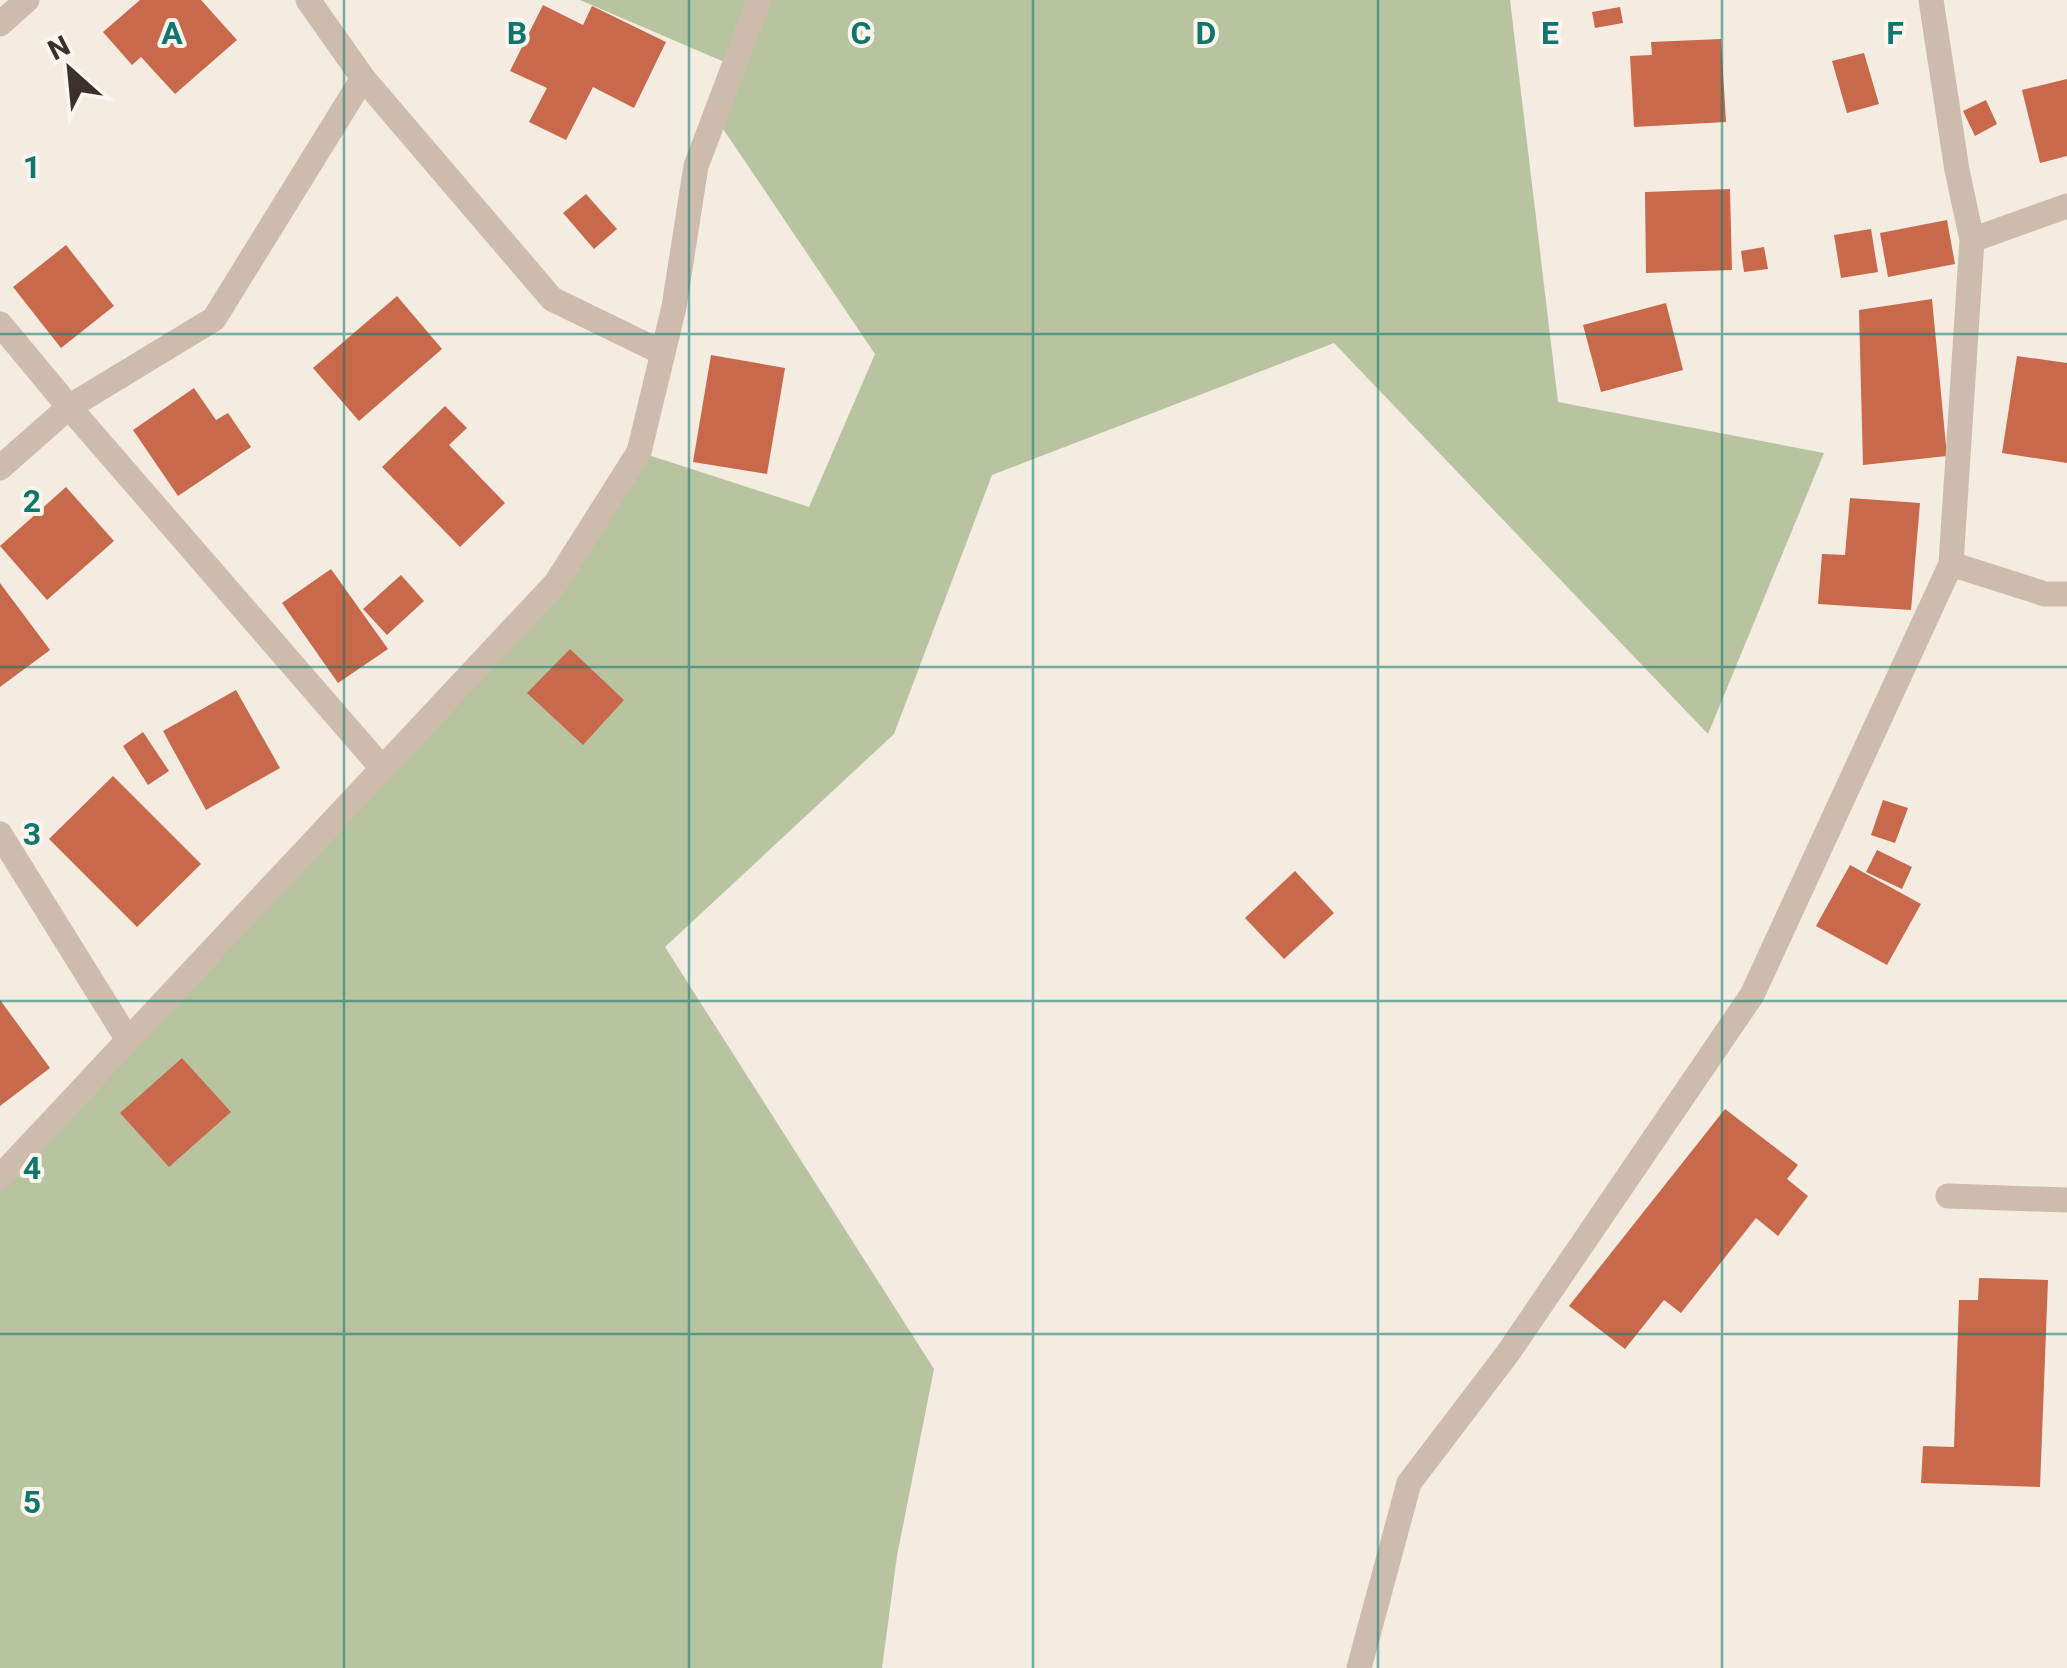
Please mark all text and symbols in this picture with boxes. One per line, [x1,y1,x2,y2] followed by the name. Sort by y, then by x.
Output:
[161,14,183,52] text: A
[507,14,527,52] text: B
[851,14,871,52] text: C
[1196,14,1216,52] text: D
[1541,14,1559,52] text: E
[1886,14,1904,52] text: F
[20,20,120,120] north arrow
[43,29,75,67] text: N
[23,148,41,186] text: 1
[23,482,41,520] text: 2
[23,815,41,853] text: 3
[23,1149,41,1187] text: 4
[23,1483,41,1521] text: 5

